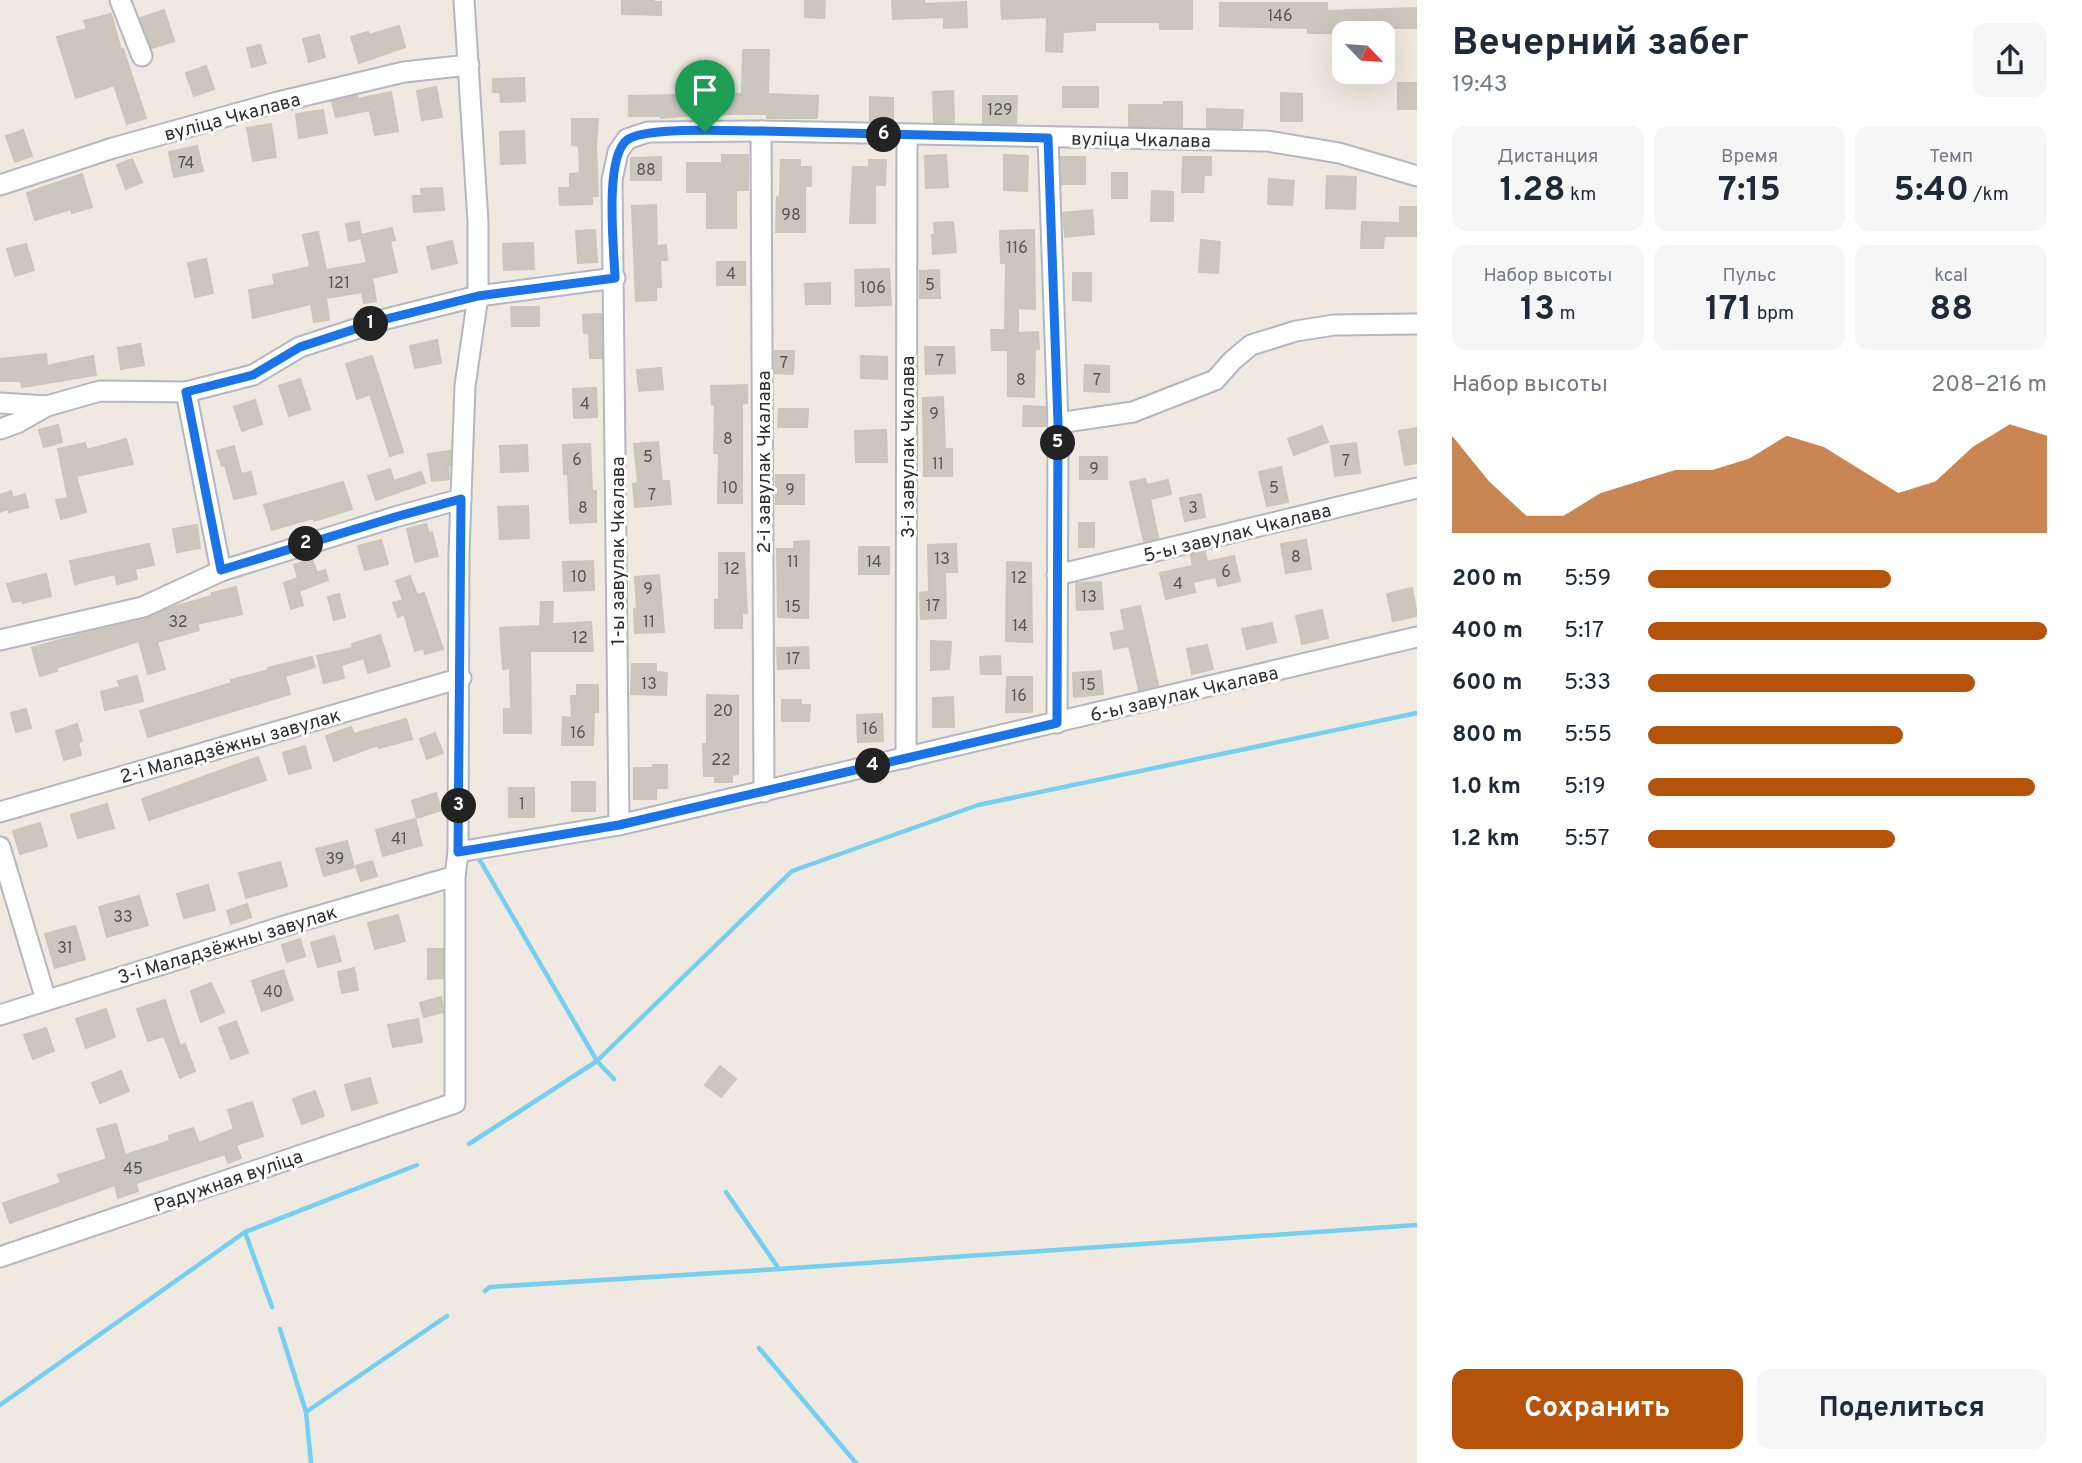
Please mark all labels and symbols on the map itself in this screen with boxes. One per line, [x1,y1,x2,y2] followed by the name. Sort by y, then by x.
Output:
[1267,7,1293,27] house number: 146
[1332,21,1395,84] north arrow
[675,60,735,132] pin
[162,88,303,148] street label: вуліца Чкалава
[987,101,1013,121] house number: 129
[866,118,902,152] pin: 6
[1071,128,1211,154] street label: вуліца Чкалава
[178,154,194,174] house number: 74
[636,161,656,181] house number: 88
[781,206,801,226] house number: 98
[1006,239,1028,259] house number: 116
[726,265,736,285] house number: 4
[328,274,350,294] house number: 121
[925,276,935,296] house number: 5
[860,279,886,299] house number: 106
[354,306,388,342] pin: 1
[936,352,944,372] house number: 7
[780,354,788,374] house number: 7
[897,356,921,538] street label: 3-і завулак Чкалава
[753,371,777,553] street label: 2-і завулак Чкалава
[1016,371,1026,391] house number: 8
[1093,371,1101,391] house number: 7
[580,395,590,415] house number: 4
[929,405,939,425] house number: 9
[1040,426,1076,460] pin: 5
[723,430,733,450] house number: 8
[643,448,653,468] house number: 5
[572,451,582,471] house number: 6
[1342,452,1350,472] house number: 7
[932,455,944,475] house number: 11
[607,457,631,645] street label: 1-ы завулак Чкалава
[1089,460,1099,480] house number: 9
[722,479,738,499] house number: 10
[1269,479,1279,499] house number: 5
[785,481,795,501] house number: 9
[648,486,656,506] house number: 7
[578,499,588,519] house number: 8
[1141,499,1334,569] street label: 5-ы завулак Чкалава
[1188,499,1198,519] house number: 3
[288,526,324,562] pin: 2
[1291,548,1301,568] house number: 8
[934,550,950,570] house number: 13
[787,553,799,573] house number: 11
[866,553,882,573] house number: 14
[724,560,740,580] house number: 12
[1221,563,1231,583] house number: 6
[571,568,587,588] house number: 10
[1011,569,1027,589] house number: 12
[1173,575,1183,595] house number: 4
[643,580,653,600] house number: 9
[1081,588,1097,608] house number: 13
[926,597,940,617] house number: 17
[785,598,801,618] house number: 15
[168,613,188,633] house number: 32
[643,613,655,633] house number: 11
[1012,617,1028,637] house number: 14
[572,629,588,649] house number: 12
[786,650,800,670] house number: 17
[1088,662,1281,728] street label: 6-ы завулак Чкалава
[641,675,657,695] house number: 13
[1080,676,1096,696] house number: 15
[1011,687,1027,707] house number: 16
[713,702,733,722] house number: 20
[117,704,344,790] street label: 2-і Маладзёжны завулак
[862,720,878,740] house number: 16
[570,724,586,744] house number: 16
[856,748,890,784] pin: 4
[711,751,731,771] house number: 22
[442,788,476,824] pin: 3
[519,795,525,815] house number: 1
[391,830,407,850] house number: 41
[326,850,344,870] house number: 39
[115,901,340,991] street label: 3-і Маладзёжны завулак
[113,908,133,928] house number: 33
[57,939,73,959] house number: 31
[263,983,283,1003] house number: 40
[151,1145,306,1219] street label: Радужная вуліца
[123,1160,143,1180] house number: 45

